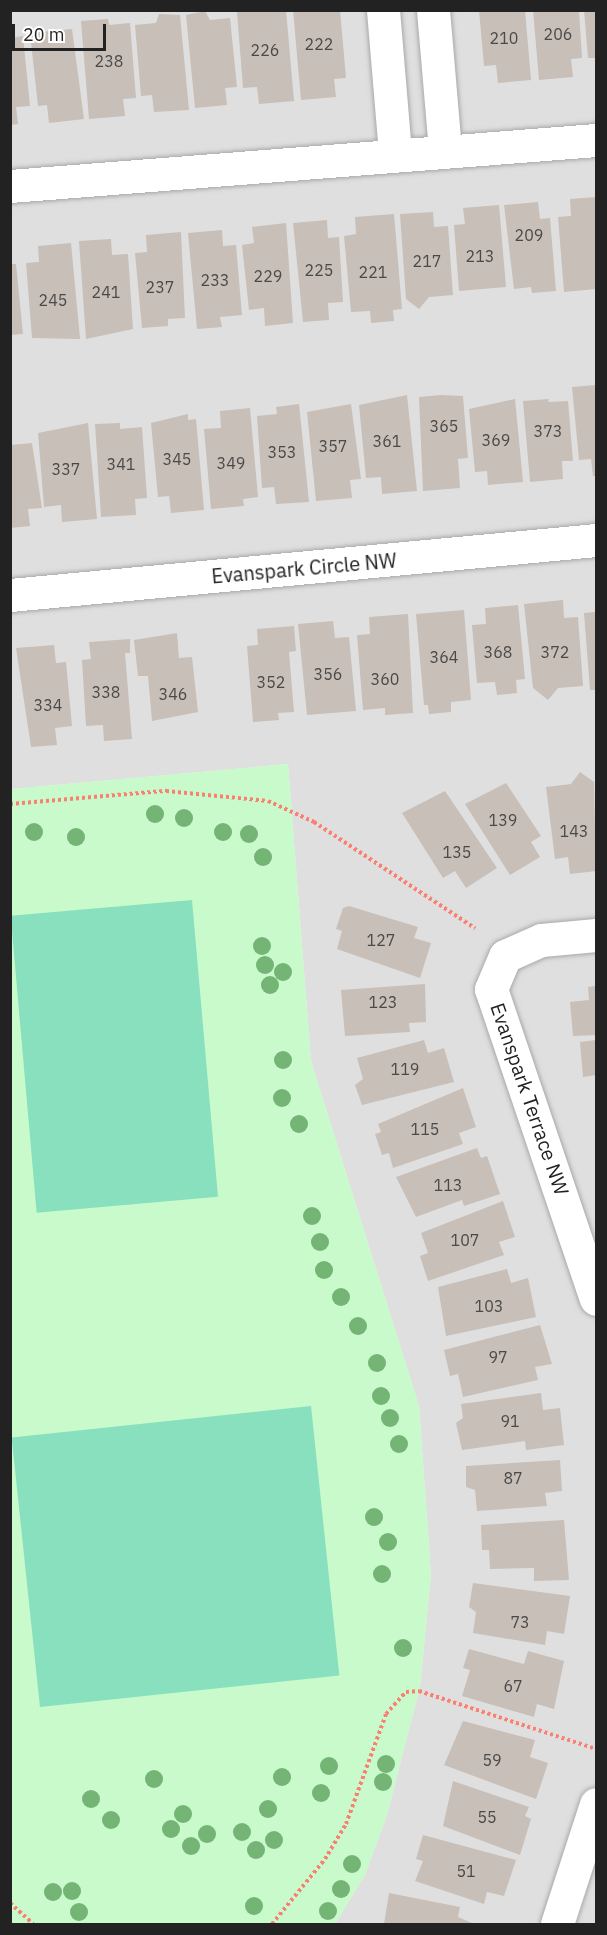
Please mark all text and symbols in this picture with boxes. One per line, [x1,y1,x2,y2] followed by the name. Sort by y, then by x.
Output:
[15,12,110,50] scale bar
[23,23,65,46] text: 20 m
[544,24,572,44] house number: 206
[490,28,518,48] house number: 210
[305,34,333,54] house number: 222
[251,40,279,60] house number: 226
[95,51,123,71] house number: 238
[515,225,543,245] house number: 209
[466,246,494,266] house number: 213
[413,251,441,271] house number: 217
[305,260,333,280] house number: 225
[359,262,387,282] house number: 221
[254,266,282,286] house number: 229
[201,270,229,290] house number: 233
[146,277,174,297] house number: 237
[92,282,120,302] house number: 241
[39,290,67,310] house number: 245
[430,416,458,436] house number: 365
[534,421,562,441] house number: 373
[482,430,510,450] house number: 369
[373,431,401,451] house number: 361
[319,436,347,456] house number: 357
[268,442,296,462] house number: 353
[163,449,191,469] house number: 345
[217,453,245,473] house number: 349
[107,454,135,474] house number: 341
[52,459,80,479] house number: 337
[210,548,398,588] street label: Evanspark Circle NW
[484,642,512,662] house number: 368
[541,642,569,662] house number: 372
[430,647,458,667] house number: 364
[314,664,342,684] house number: 356
[371,669,399,689] house number: 360
[257,672,285,692] house number: 352
[92,682,120,702] house number: 338
[159,684,187,704] house number: 346
[34,695,62,715] house number: 334
[489,810,517,830] house number: 139
[560,821,588,841] house number: 143
[443,842,471,862] house number: 135
[367,930,395,950] house number: 127
[369,992,397,1012] house number: 123
[486,1000,574,1198] street label: Evanspark Terrace NW
[391,1059,419,1079] house number: 119
[411,1119,439,1139] house number: 115
[434,1175,462,1195] house number: 113
[451,1230,479,1250] house number: 107
[475,1296,503,1316] house number: 103
[488,1347,508,1367] house number: 97
[500,1411,520,1431] house number: 91
[503,1468,523,1488] house number: 87
[510,1612,530,1632] house number: 73
[503,1676,523,1696] house number: 67
[482,1750,502,1770] house number: 59
[477,1807,497,1827] house number: 55
[456,1861,476,1881] house number: 51

